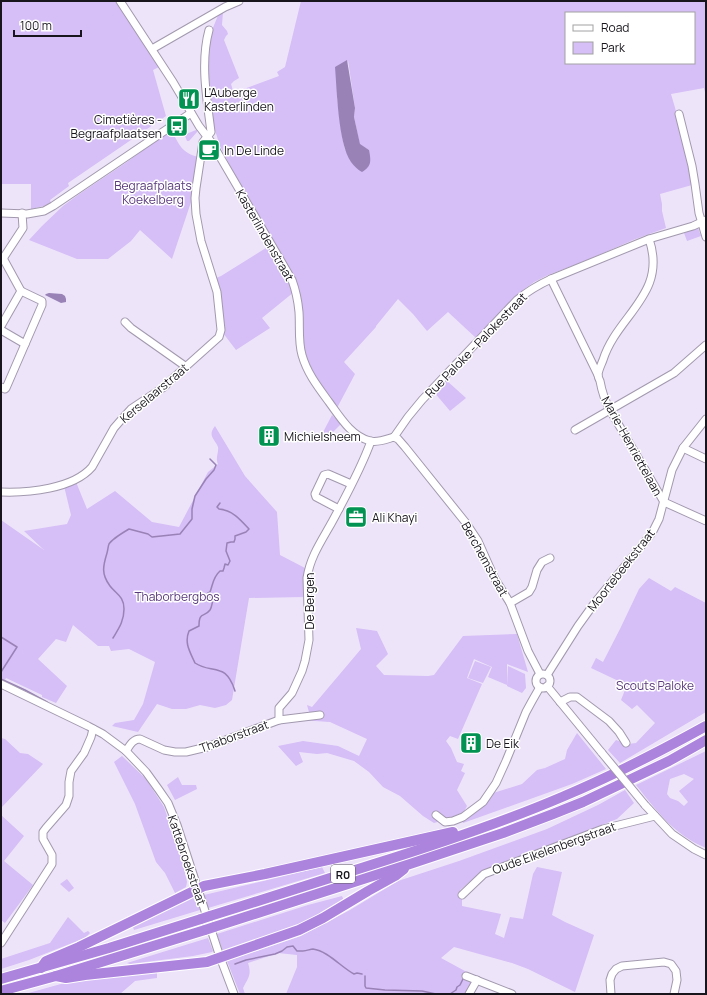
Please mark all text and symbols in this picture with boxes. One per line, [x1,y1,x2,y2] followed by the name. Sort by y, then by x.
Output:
[14,12,81,38] scale bar
[565,12,695,64] legend
[20,17,52,34] text: 100 m
[601,19,629,36] text: Road
[601,39,626,56] text: Park
[204,84,274,115] place label: L'Auberge Kasterlinden
[176,86,202,112] restaurant icon: L'Auberge Kasterlinden
[71,111,162,142] place label: Cimetières - Begraafplaatsen
[164,113,190,139] bus stop icon: Cimetières - Begraafplaatsen
[196,137,222,163] cafe icon: In De Linde
[224,142,284,159] place label: In De Linde
[114,177,192,208] park label: Begraafplaats Koekelberg
[232,186,298,284] street label: Kasterlindenstraat
[421,289,531,401] street label: Rue Paloke - Palokestraat
[116,359,192,427] street label: Kerselaarstraat
[598,393,666,499] street label: Marie-Henriettelaan
[256,423,282,449] building icon: Michielsheem
[284,428,361,445] place label: Michielsheem
[343,504,369,530] office icon: Ali Khayi
[372,509,417,526] place label: Ali Khayi
[458,519,513,599] street label: Berchemstraat
[583,525,659,615] street label: Moortebeekstraat
[301,573,318,630] street label: De Bergen
[134,588,220,605] park label: Thaborbergbos
[616,677,694,694] park label: Scouts Paloke
[197,716,271,756] street label: Thaborstraat
[458,730,484,756] building icon: De Eik
[486,735,520,752] place label: De Eik
[164,813,210,908] street label: Kattebroekstraat
[490,818,618,878] street label: Oude Eikelenbergstraat
[331,865,355,883] road number: R0

